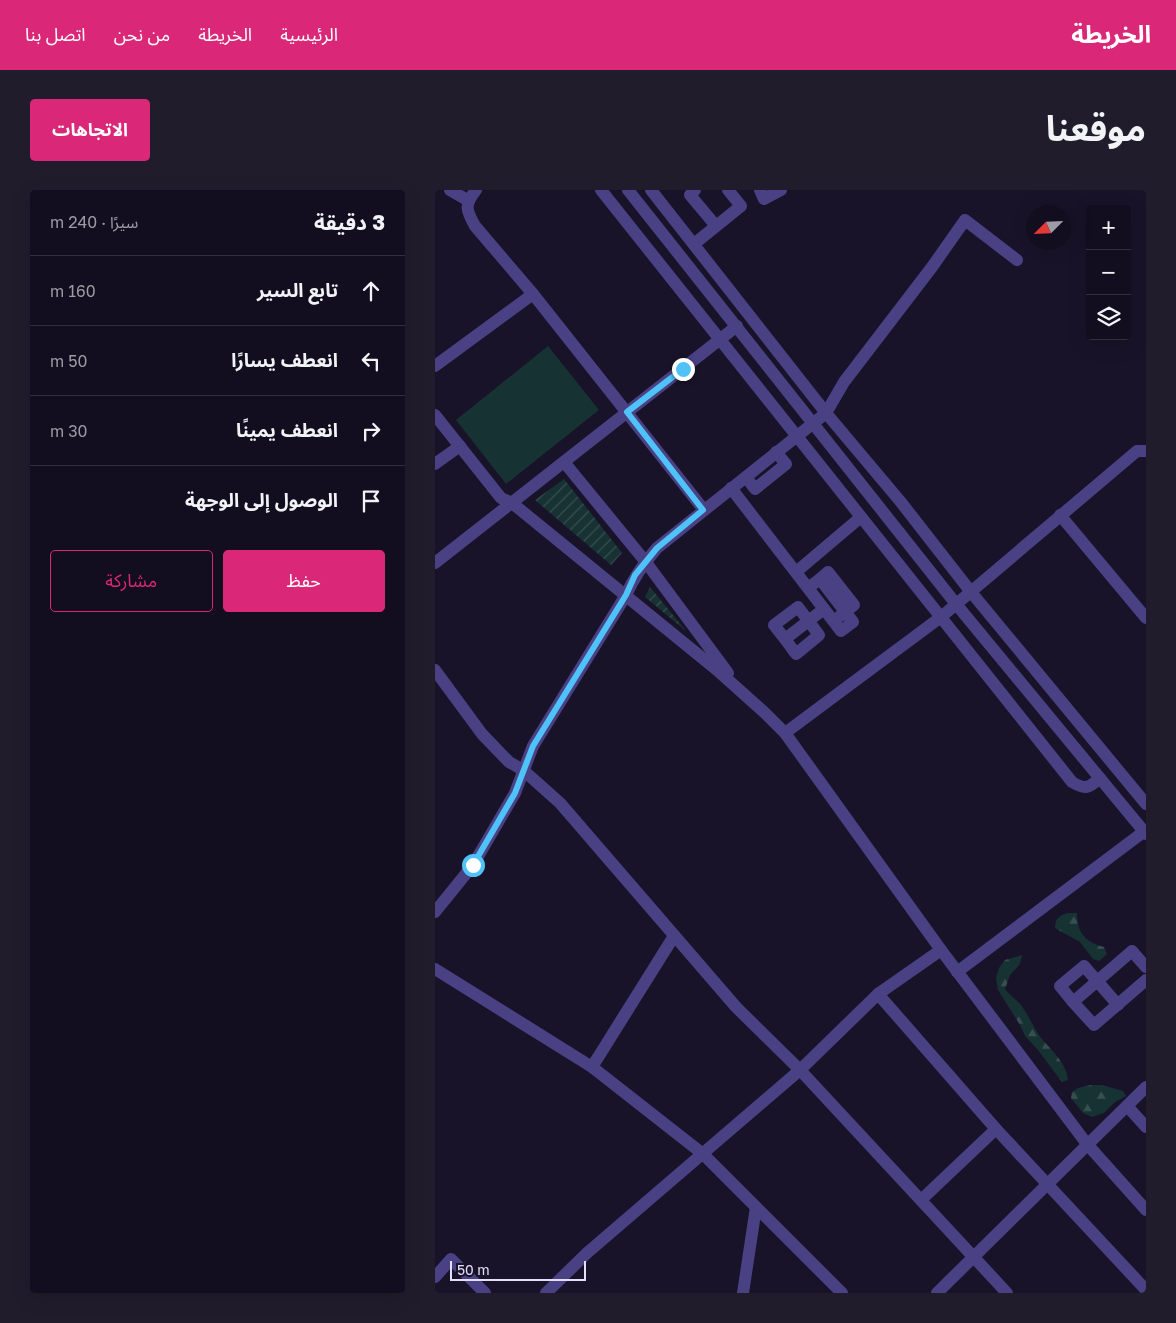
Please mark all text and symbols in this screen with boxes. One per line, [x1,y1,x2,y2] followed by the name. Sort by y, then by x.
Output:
[1071,19,1151,48] text: الخريطة
[25,23,86,45] text: اتصل بنا
[114,23,170,45] text: من نحن
[198,23,252,45] text: الخريطة
[280,23,338,45] text: الرئيسية
[30,99,150,161] button: الاتجاهات
[1046,107,1146,149] text: موقعنا
[1026,205,1071,250] north arrow
[1086,205,1131,340] map controls
[1086,205,1131,250] button: +
[314,209,385,235] text: 3 دقيقة
[50,212,138,232] text: سيرًا · 240 m
[1086,250,1131,295] button: −
[357,277,385,305] icon: ahead
[257,278,338,301] text: تابع السير
[50,281,96,301] text: 160 m
[1086,295,1131,340] button: layers
[357,347,385,375] icon: left
[231,348,338,371] text: انعطف يسارًا
[50,351,87,371] text: 50 m
[672,358,695,381] route end
[357,417,385,445] icon: right
[236,418,338,441] text: انعطف يمينًا
[50,421,87,441] text: 30 m
[357,487,385,515] icon: arrive
[185,488,338,511] text: الوصول إلى الوجهة
[50,550,213,612] button: مشاركة
[223,550,385,612] button: حفظ
[462,854,485,877] route start
[450,1258,586,1281] scale bar
[457,1261,490,1278] text: 50 m

